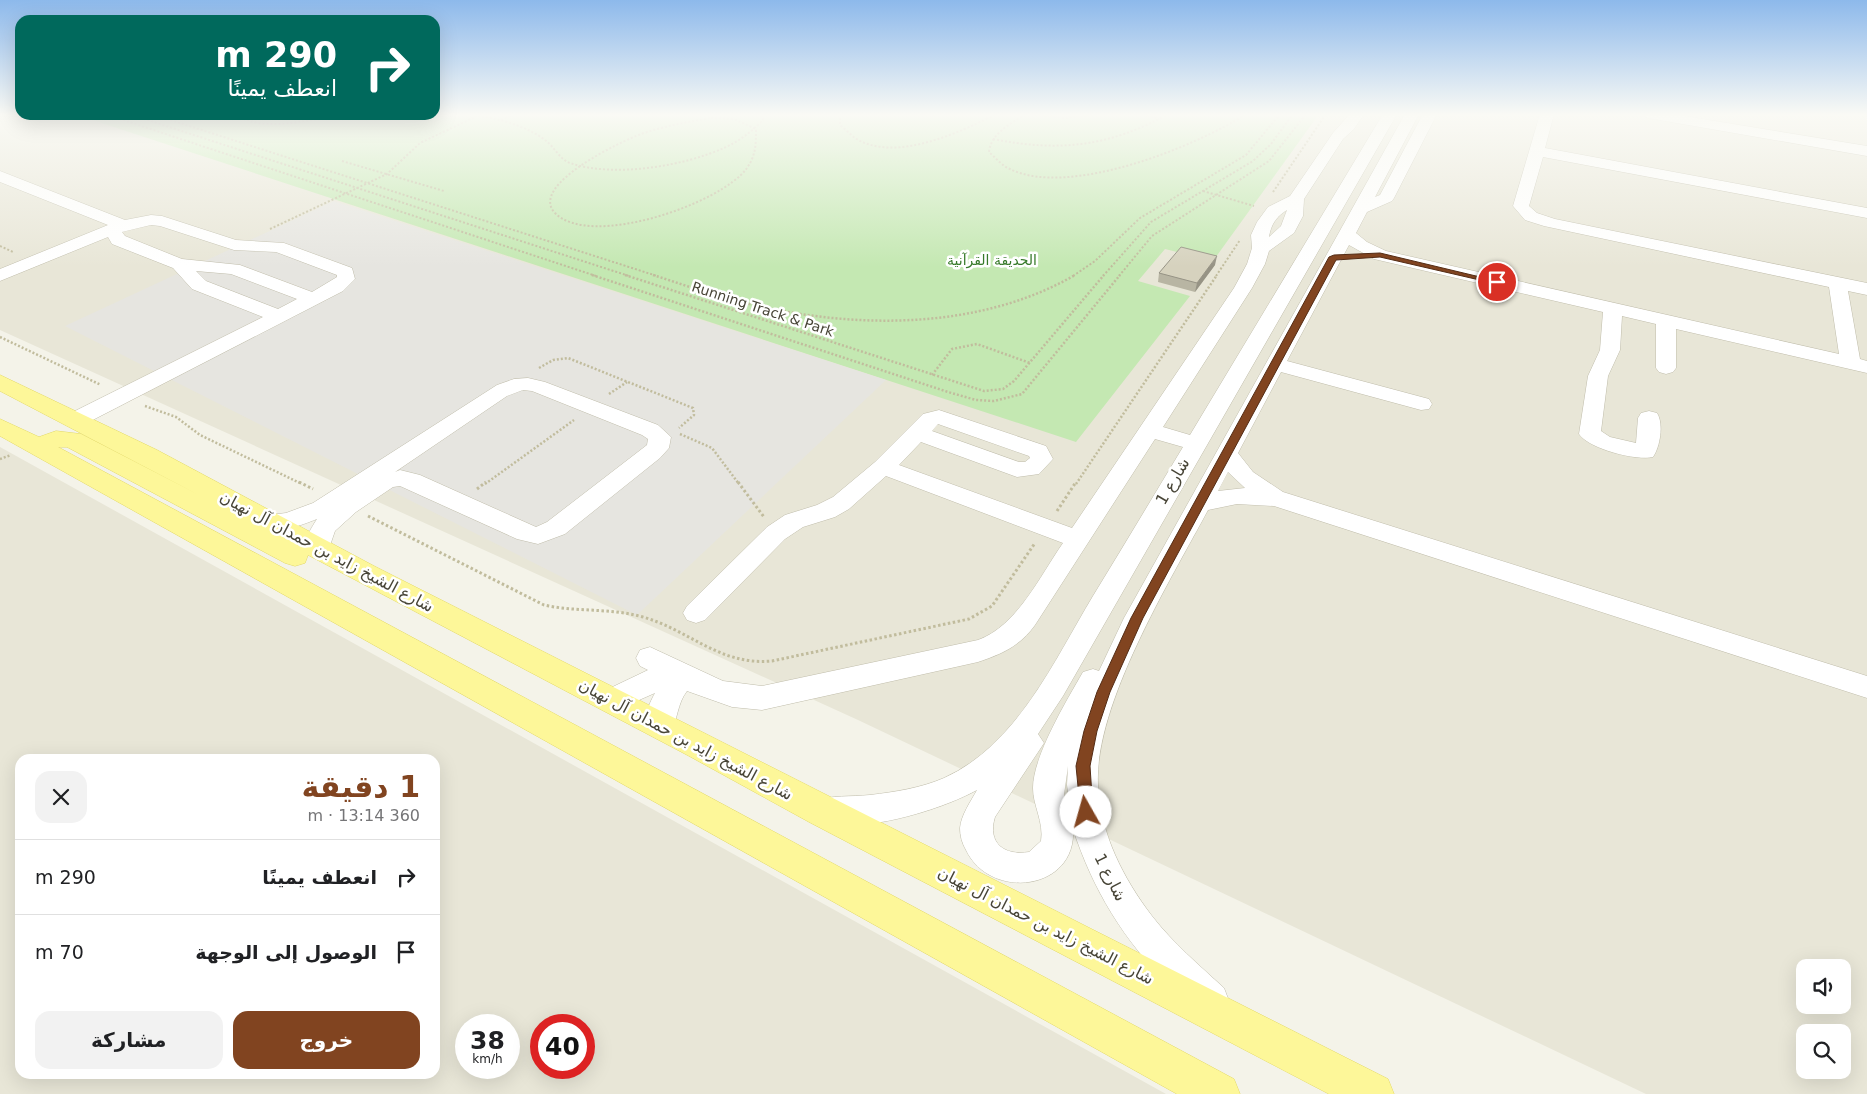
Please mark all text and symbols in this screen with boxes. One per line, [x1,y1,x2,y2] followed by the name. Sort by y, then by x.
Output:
[215,35,337,75] text: 290 m
[355,35,420,100] icon: right
[228,76,337,101] text: انعطف يمينًا
[947,252,1037,269] park label: الحديقة القرآنية
[1476,261,1518,303] pin
[1483,268,1511,296] icon: arrive
[690,278,837,340] street label: Running Track & Park
[1151,454,1194,509] street label: شارع 1
[216,487,437,617] street label: شارع الشيخ زايد بن حمدان آل نهيان
[575,675,796,805] street label: شارع الشيخ زايد بن حمدان آل نهيان
[302,769,420,804] text: 1 دقيقة
[35,771,87,823] button: close
[1059,785,1111,837] position arrow
[307,806,420,825] text: 360 m · 13:14
[1090,850,1131,905] street label: شارع 1
[392,863,420,891] icon: right
[934,863,1157,989] street label: شارع الشيخ زايد بن حمدان آل نهيان
[35,866,96,888] text: 290 m
[262,866,377,888] text: انعطف يمينًا
[392,938,420,966] icon: arrive
[35,941,84,963] text: 70 m
[195,941,377,963] text: الوصول إلى الوجهة
[1796,959,1851,1079] map controls
[1796,959,1851,1014] button: sound
[35,1011,223,1069] button: مشاركة
[233,1011,420,1069] button: خروج
[530,1014,595,1079] speed limit sign: 40
[1796,1024,1851,1079] button: search
[470,1026,505,1055] text: 38
[472,1052,503,1066] text: km/h

